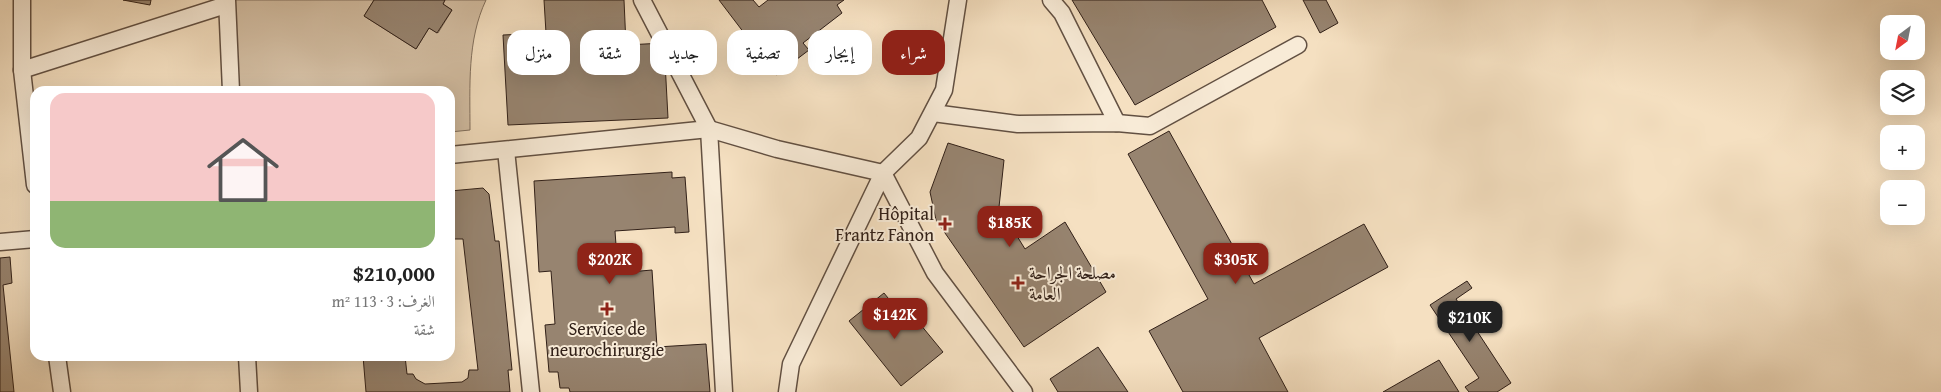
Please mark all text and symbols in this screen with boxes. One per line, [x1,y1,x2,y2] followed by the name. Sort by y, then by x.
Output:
[1880,15,1925,60] north arrow
[1880,15,1925,225] map controls
[507,30,570,75] chip: منزل
[580,30,640,75] chip: شقة
[650,30,717,75] chip: جديد
[727,30,798,75] chip: تصفية
[808,30,872,75] chip: إيجار
[882,30,945,75] chip: شراء
[1880,70,1925,115] button: layers
[198,125,288,215] icon: home
[1880,125,1925,170] button: +
[1880,180,1925,225] button: −
[835,200,934,248] place label: Hôpital Frantz Fanon
[975,206,1045,248] pin: $185K
[988,210,1032,234] text: $185K
[938,217,952,231] marker: Hôpital Frantz Fanon
[575,242,645,285] pin: $202K
[1201,242,1271,285] pin: $305K
[588,247,632,271] text: $202K
[1214,247,1258,271] text: $305K
[353,258,435,289] text: $210,000
[1029,259,1116,307] place label: مصلحة الجراحة العامة
[1011,276,1025,290] marker: مصلحة الجراحة العامة
[332,289,435,313] text: الغرف: 3 · 113 m²
[860,298,930,340] pin: $142K
[1435,300,1505,343] pin: $210K
[600,302,614,316] marker: Service de neurochirurgie
[873,302,917,326] text: $142K
[1448,305,1492,329] text: $210K
[550,315,664,363] place label: Service de neurochirurgie
[414,317,435,341] text: شقة

